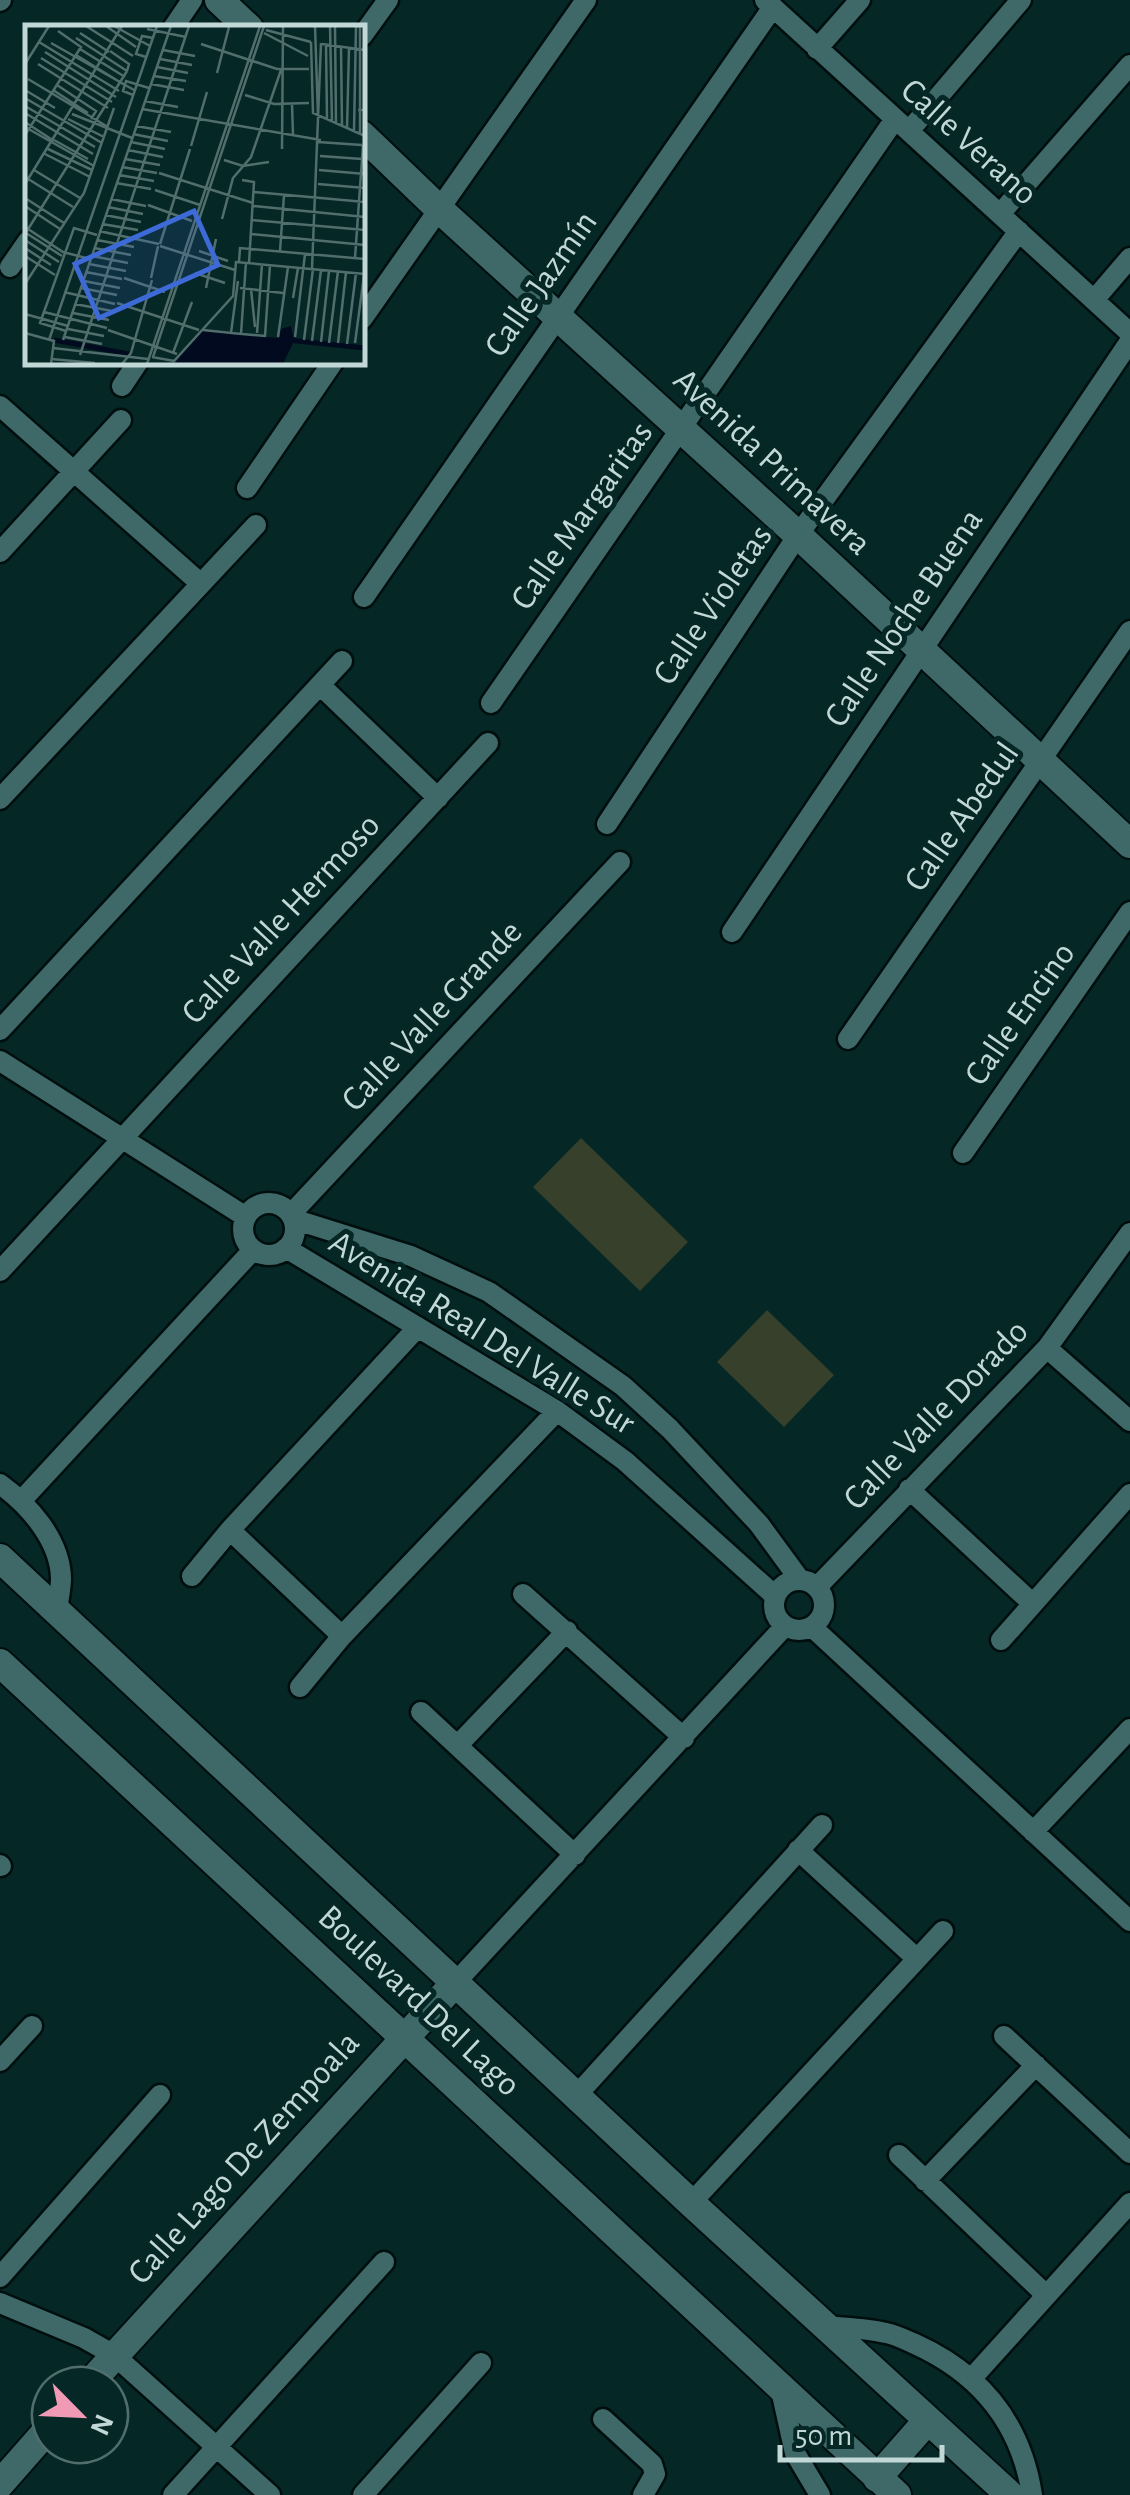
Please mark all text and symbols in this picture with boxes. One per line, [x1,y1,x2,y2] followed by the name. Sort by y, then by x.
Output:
[25,25,365,365] inset map
[894,72,1044,212] street label: Calle Verano
[478,205,604,363] street label: Calle Jazmín
[667,362,877,562] street label: Avenida Primavera
[504,416,660,616] street label: Calle Margaritas
[818,503,990,733] street label: Calle Noche Buena
[647,519,779,691] street label: Calle Violetas
[898,736,1026,898] street label: Calle Abedul
[175,807,387,1031] street label: Calle Valle Hermoso
[335,914,529,1118] street label: Calle Valle Grande
[958,936,1082,1092] street label: Calle Encino
[323,1225,642,1442] street label: Avenida Real Del Valle Sur
[837,1313,1035,1517] street label: Calle Valle Dorado
[311,1899,527,2103] street label: Boulevard Del Lago
[122,2025,366,2291] street label: Calle Lago De Zempoala
[30,2365,130,2465] north arrow
[780,2400,942,2462] scale bar
[84,2410,118,2439] text: N
[795,2421,852,2451] text: 50 m

